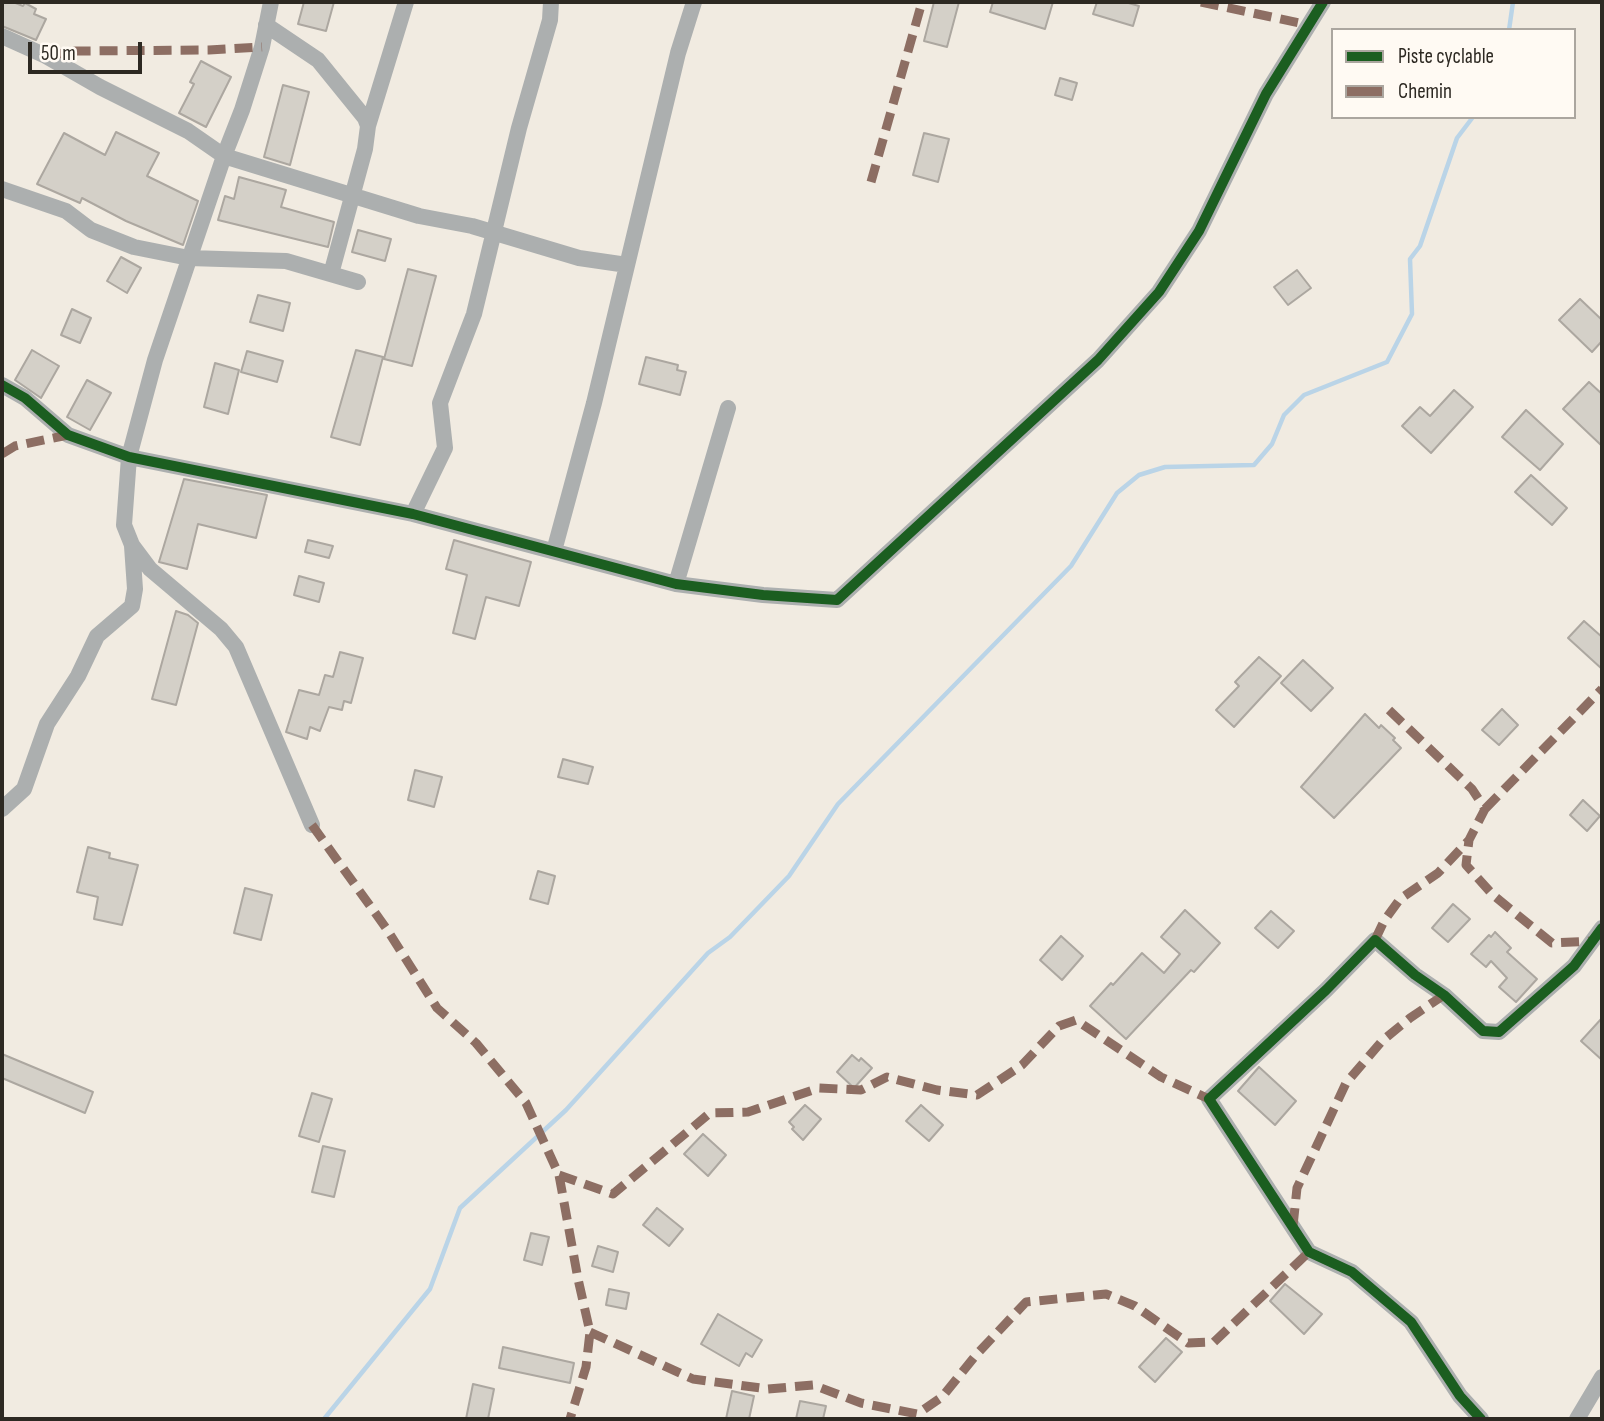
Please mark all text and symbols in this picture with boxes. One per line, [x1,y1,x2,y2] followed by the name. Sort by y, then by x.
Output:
[32,28,145,72] scale bar
[1331,28,1576,119] legend
[41,41,76,66] text: 50 m
[1398,44,1494,69] text: Piste cyclable
[1398,79,1452,104] text: Chemin

